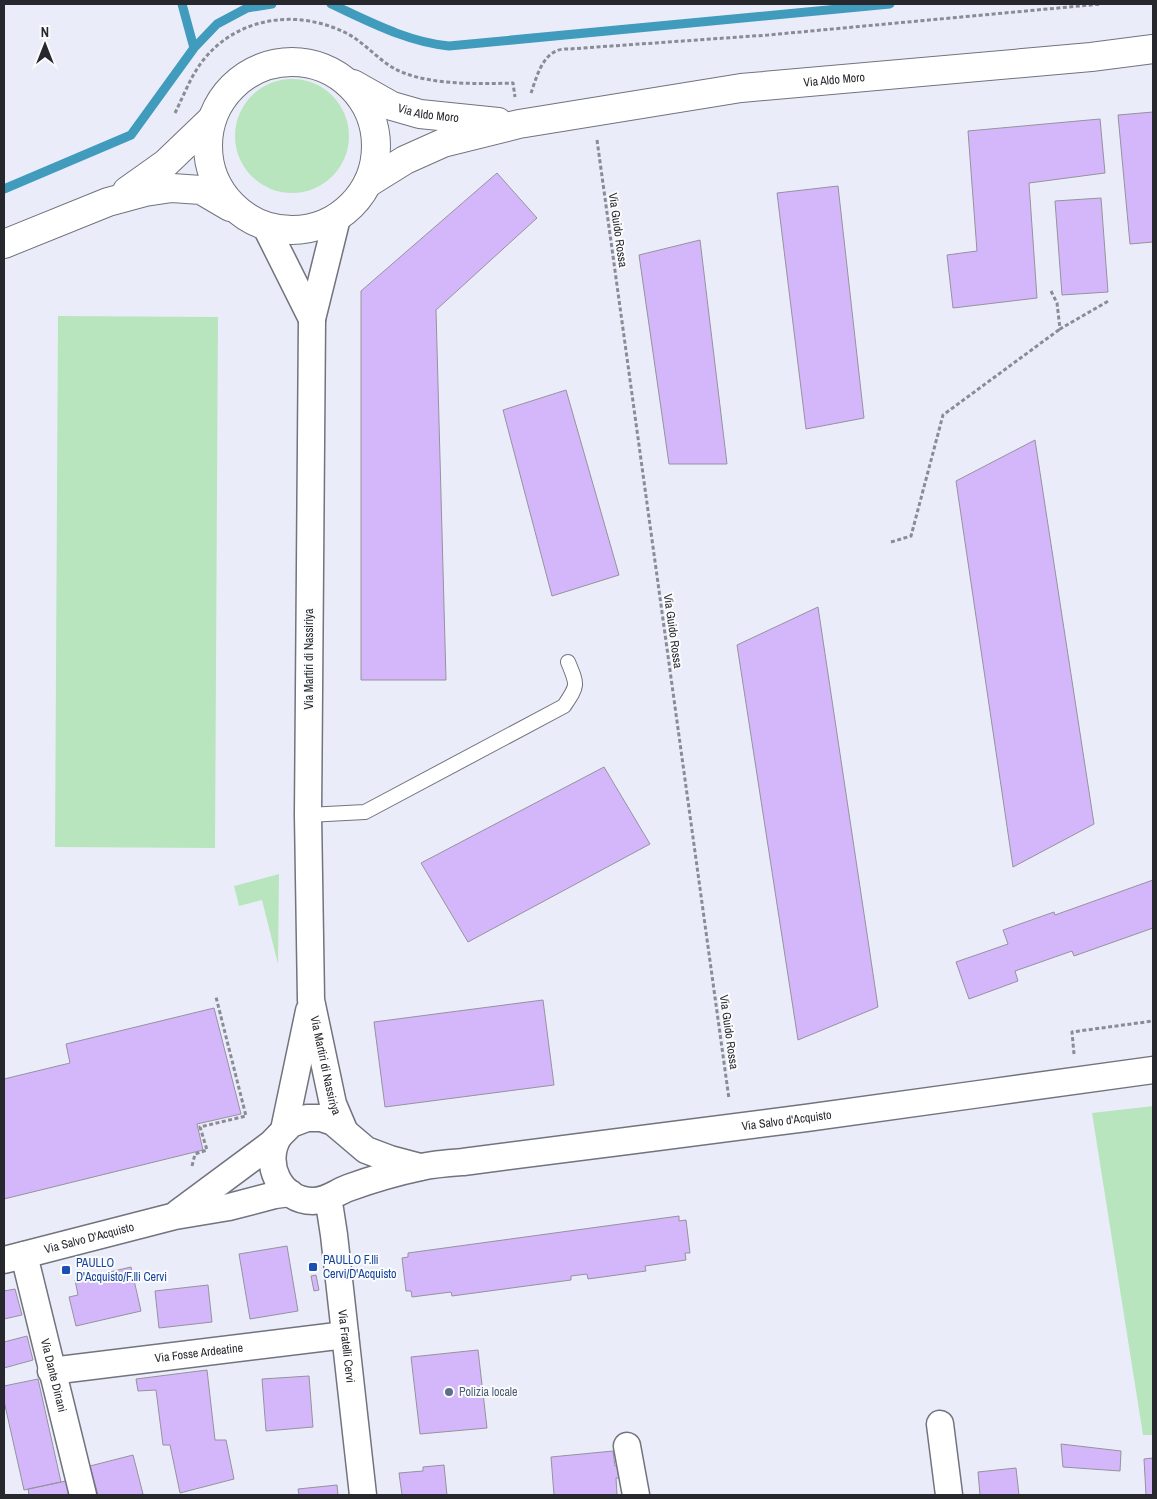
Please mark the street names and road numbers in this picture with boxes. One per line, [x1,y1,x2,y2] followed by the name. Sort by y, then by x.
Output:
[803,69,866,90] street label: Via Aldo Moro
[396,100,460,126] street label: Via Aldo Moro
[605,192,631,269] street label: Via Guido Rossa
[660,593,686,670] street label: Via Guido Rossa
[301,608,317,710] street label: Via Martiri di Nassiriya
[716,994,742,1071] street label: Via Guido Rossa
[307,1014,345,1118] street label: Via Martiri di Nassiriya
[741,1107,832,1134] street label: Via Salvo d'Acquisto
[43,1219,136,1257] street label: Via Salvo D'Acquisto
[334,1309,358,1384] street label: Via Fratelli Cervi
[37,1337,70,1414] street label: Via Dante Dinani
[154,1340,244,1366] street label: Via Fosse Ardeatine

